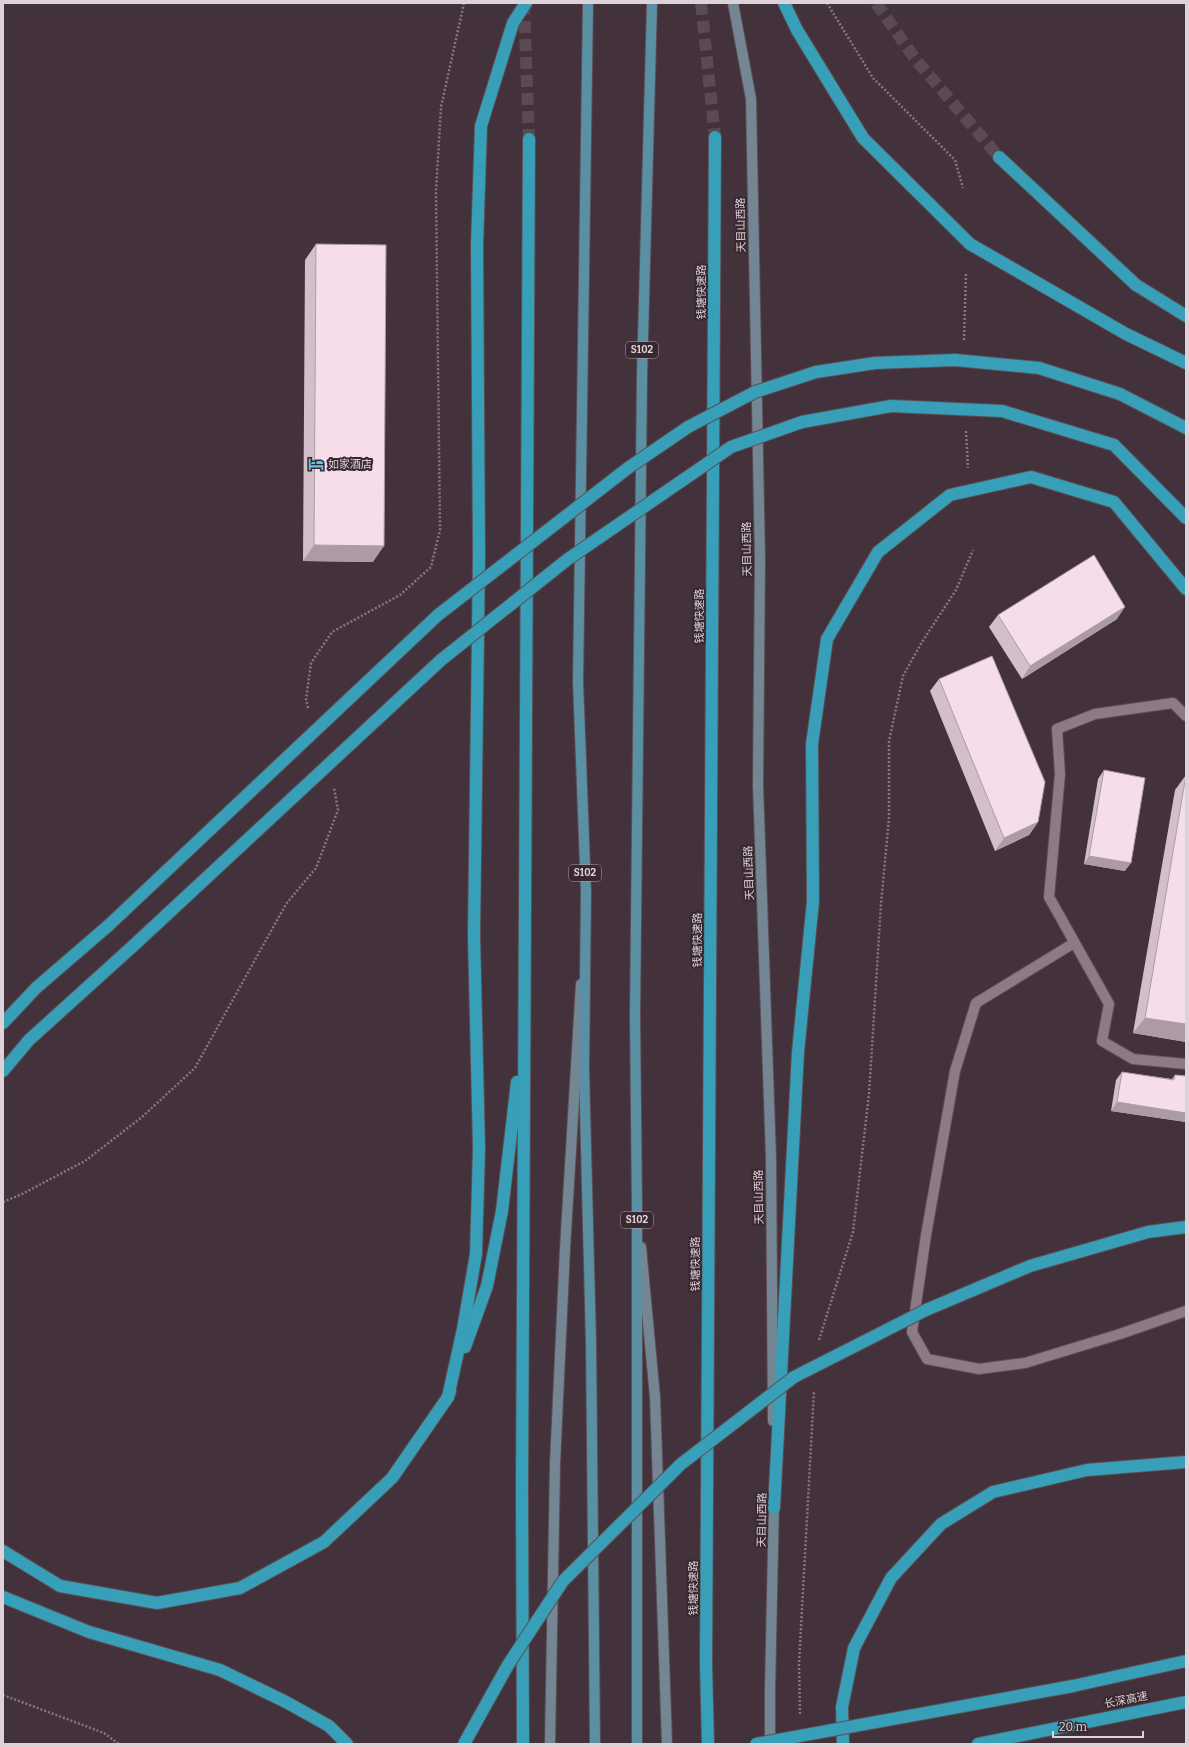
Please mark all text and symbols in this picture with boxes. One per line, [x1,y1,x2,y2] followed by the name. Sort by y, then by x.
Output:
[734,197,748,253] street label: 天目山西路
[695,265,708,320] street label: 钱塘快速路
[626,342,658,358] road number: S102
[307,455,325,473] hotel icon: 如家酒店
[328,458,372,471] place label: 如家酒店
[740,521,754,577] street label: 天目山西路
[693,589,706,644] street label: 钱塘快速路
[742,845,756,901] street label: 天目山西路
[569,865,601,881] road number: S102
[691,913,704,968] street label: 钱塘快速路
[752,1169,766,1225] street label: 天目山西路
[621,1212,653,1228] road number: S102
[689,1237,702,1292] street label: 钱塘快速路
[755,1492,769,1548] street label: 天目山西路
[687,1561,700,1616] street label: 钱塘快速路
[1103,1689,1149,1711] street label: 长深高速
[1053,1713,1143,1739] scale bar
[1059,1720,1088,1734] text: 20 m

